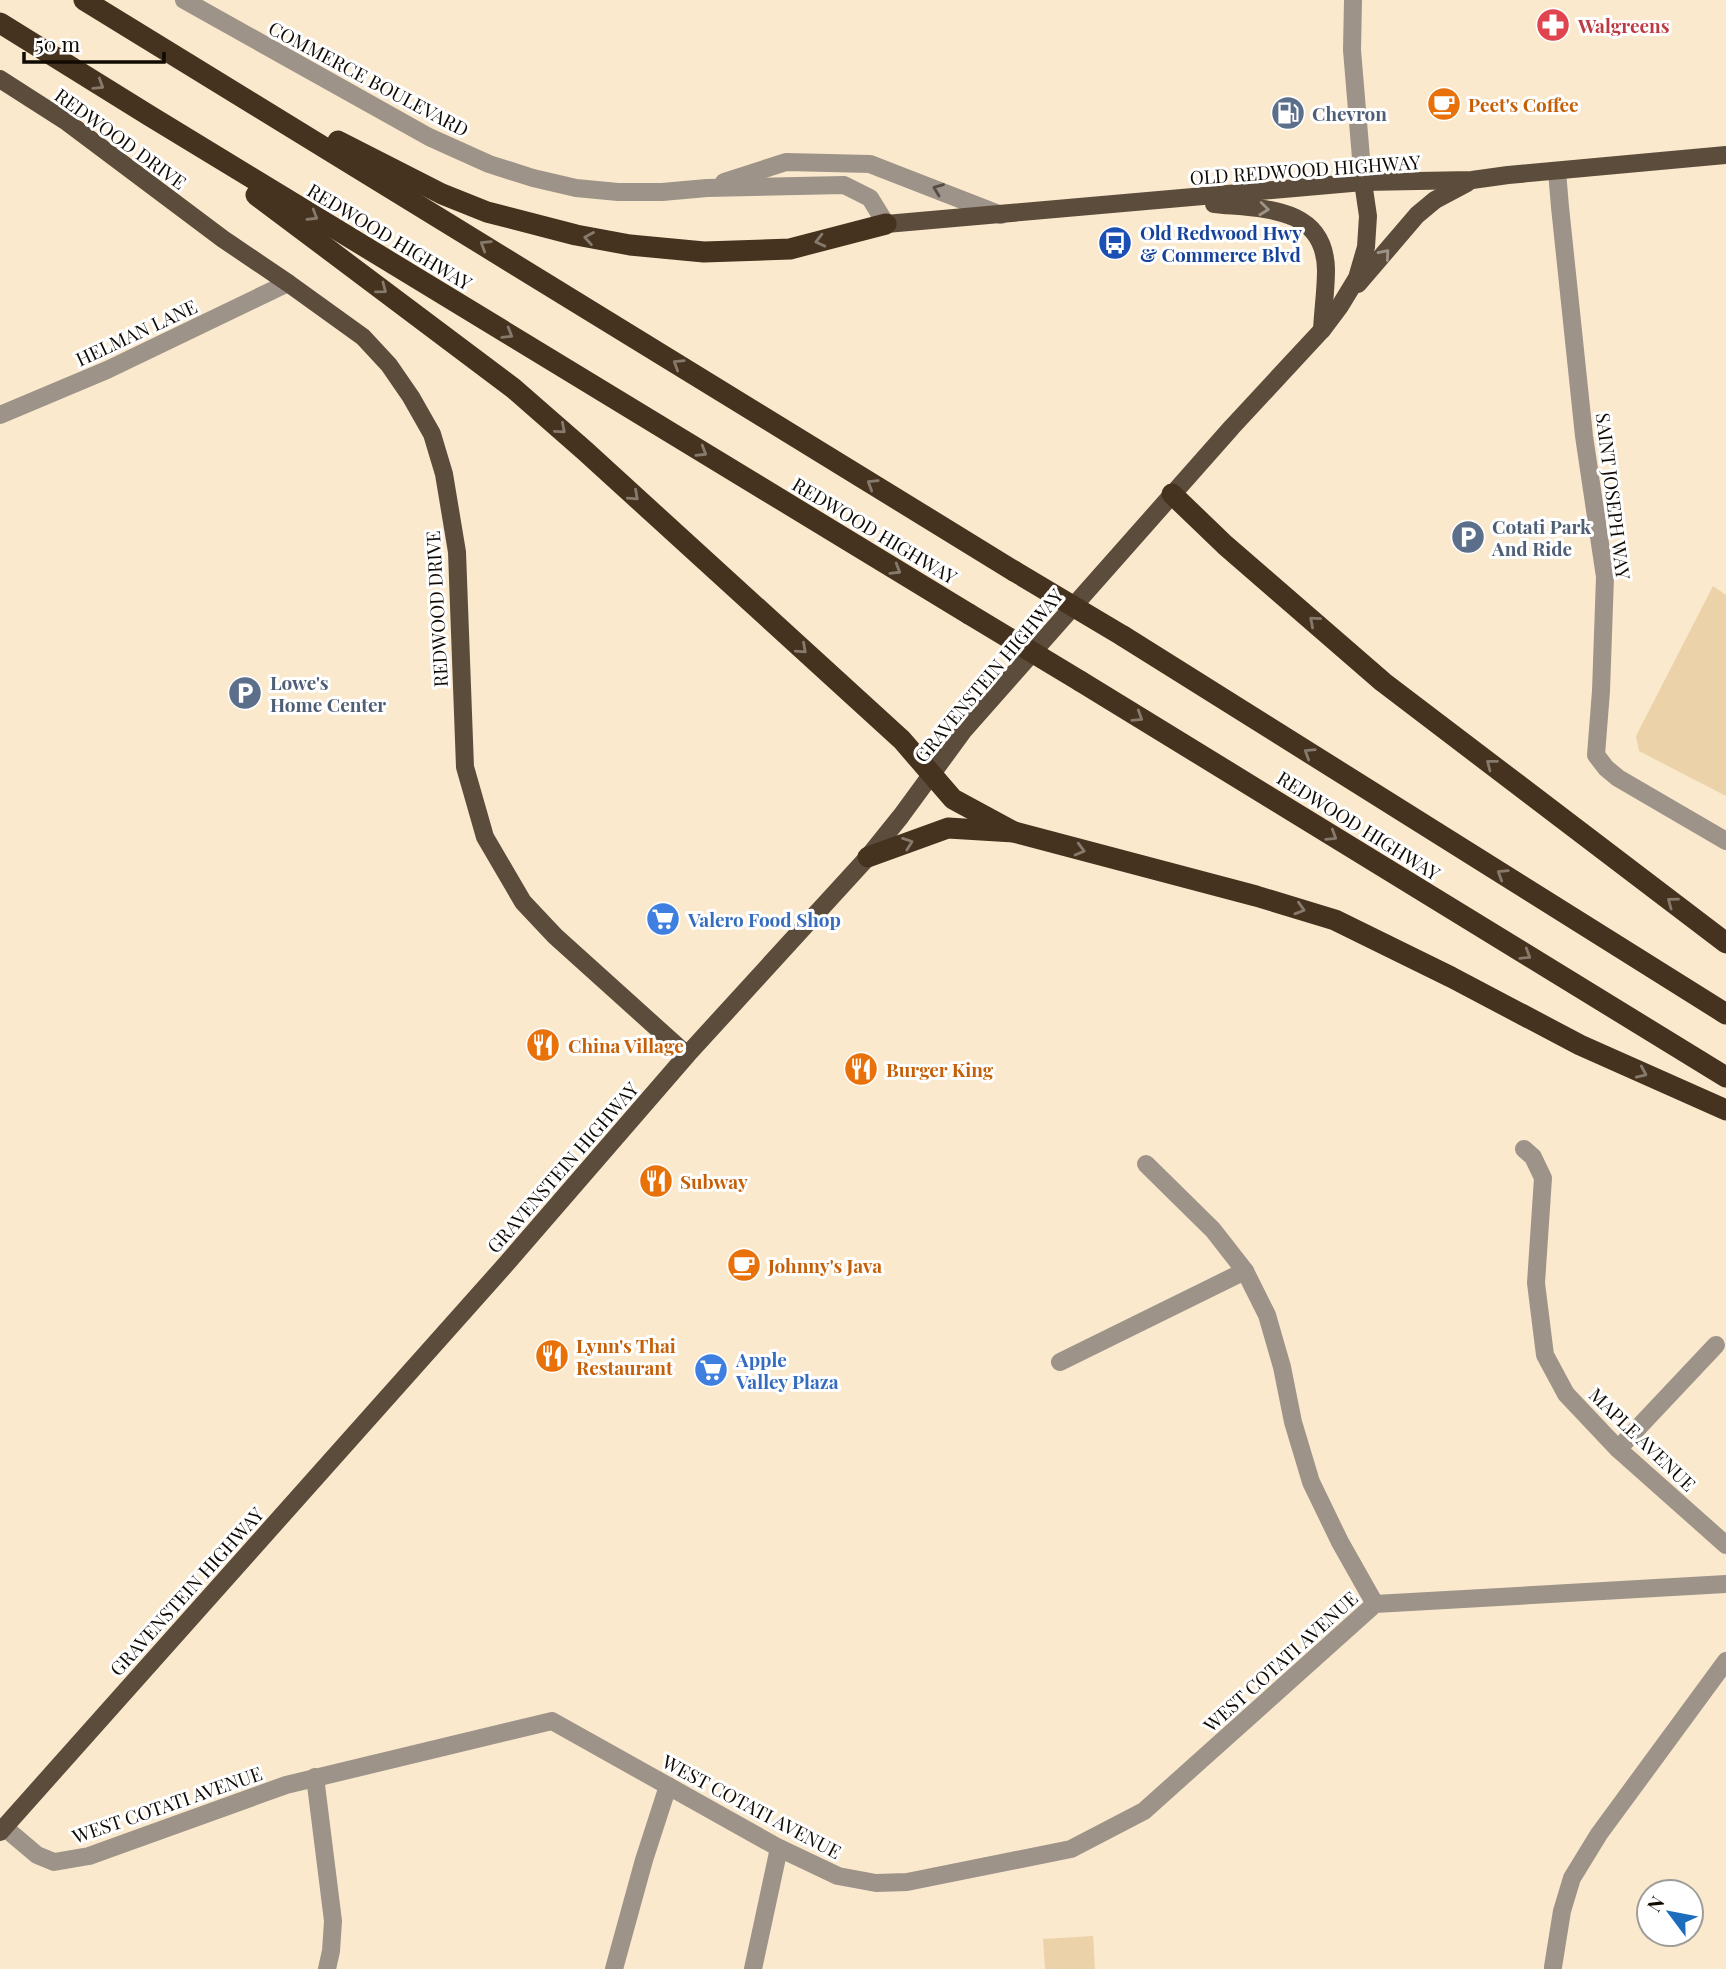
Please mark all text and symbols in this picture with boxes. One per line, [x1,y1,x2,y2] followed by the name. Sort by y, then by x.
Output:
[1534,6,1572,44] pharmacy icon: Walgreens
[1577,12,1670,38] place label: Walgreens
[264,14,474,142] street label: COMMERCE BOULEVARD
[24,21,164,65] scale bar
[35,29,81,57] text: 50 m
[92,76,105,89] one-way arrow
[50,81,192,195] street label: REDWOOD DRIVE
[1425,85,1463,123] cafe icon: Peet's Coffee
[1468,91,1579,117] place label: Peet's Coffee
[1269,94,1307,132] fuel station icon: Chevron
[1312,100,1387,126] place label: Chevron
[1189,148,1422,190] street label: OLD REDWOOD HIGHWAY
[303,177,478,296] street label: REDWOOD HIGHWAY
[933,184,945,198] one-way arrow
[1259,201,1270,216] one-way arrow
[306,207,319,220] one-way arrow
[1140,219,1302,267] place label: Old Redwood Hwy & Commerce Blvd
[1096,224,1134,262] bus stop icon: Old Redwood Hwy & Commerce Blvd
[584,231,596,246] one-way arrow
[814,233,826,247] one-way arrow
[479,241,492,254] one-way arrow
[1377,249,1389,262] one-way arrow
[374,280,387,293] one-way arrow
[71,293,201,371] street label: HELMAN LANE
[500,325,513,338] one-way arrow
[673,360,686,373] one-way arrow
[1591,411,1637,582] street label: SAINT JOSEPH WAY
[552,421,565,433] one-way arrow
[694,444,707,457] one-way arrow
[788,471,963,590] street label: REDWOOD HIGHWAY
[867,479,880,492] one-way arrow
[626,487,639,500] one-way arrow
[1491,513,1592,561] place label: Cotati Park And Ride
[1449,518,1487,556] parking icon: Cotati Park And Ride
[419,530,453,688] street label: REDWOOD DRIVE
[889,562,902,575] one-way arrow
[908,582,1069,767] street label: GRAVENSTEIN HIGHWAY
[1309,617,1322,630] one-way arrow
[794,641,807,653] one-way arrow
[270,669,386,717] place label: Lowe's Home Center
[226,674,264,712] parking icon: Lowe's Home Center
[1131,709,1144,722] one-way arrow
[1304,749,1317,762] one-way arrow
[1486,760,1498,773] one-way arrow
[1273,764,1446,886] street label: REDWOOD HIGHWAY
[1325,827,1338,840] one-way arrow
[902,837,914,851] one-way arrow
[1074,842,1086,856] one-way arrow
[1497,869,1510,882] one-way arrow
[1667,898,1679,911] one-way arrow
[644,900,682,938] supermarket icon: Valero Food Shop
[1293,900,1305,915] one-way arrow
[687,906,841,932] place label: Valero Food Shop
[1519,946,1532,959] one-way arrow
[524,1026,562,1064] restaurant icon: China Village
[568,1032,684,1058] place label: China Village
[842,1050,880,1088] restaurant icon: Burger King
[886,1056,994,1082] place label: Burger King
[1635,1065,1647,1079] one-way arrow
[480,1075,644,1258] street label: GRAVENSTEIN HIGHWAY
[637,1162,675,1200] restaurant icon: Subway
[680,1168,748,1194] place label: Subway
[725,1246,763,1284] cafe icon: Johnny's Java
[767,1252,882,1278] place label: Johnny's Java
[576,1332,676,1380] place label: Lynn's Thai Restaurant
[533,1337,571,1375] restaurant icon: Lynn's Thai Restaurant
[735,1346,839,1394] place label: Apple Valley Plaza
[692,1351,730,1389] supermarket icon: Apple Valley Plaza
[1584,1382,1702,1496] street label: MAPLE AVENUE
[103,1500,269,1681] street label: GRAVENSTEIN HIGHWAY
[1197,1585,1363,1738] street label: WEST COTATI AVENUE
[657,1747,846,1864] street label: WEST COTATI AVENUE
[68,1759,265,1849] street label: WEST COTATI AVENUE
[1635,1878,1705,1948] north arrow
[1640,1891,1670,1916] text: N

